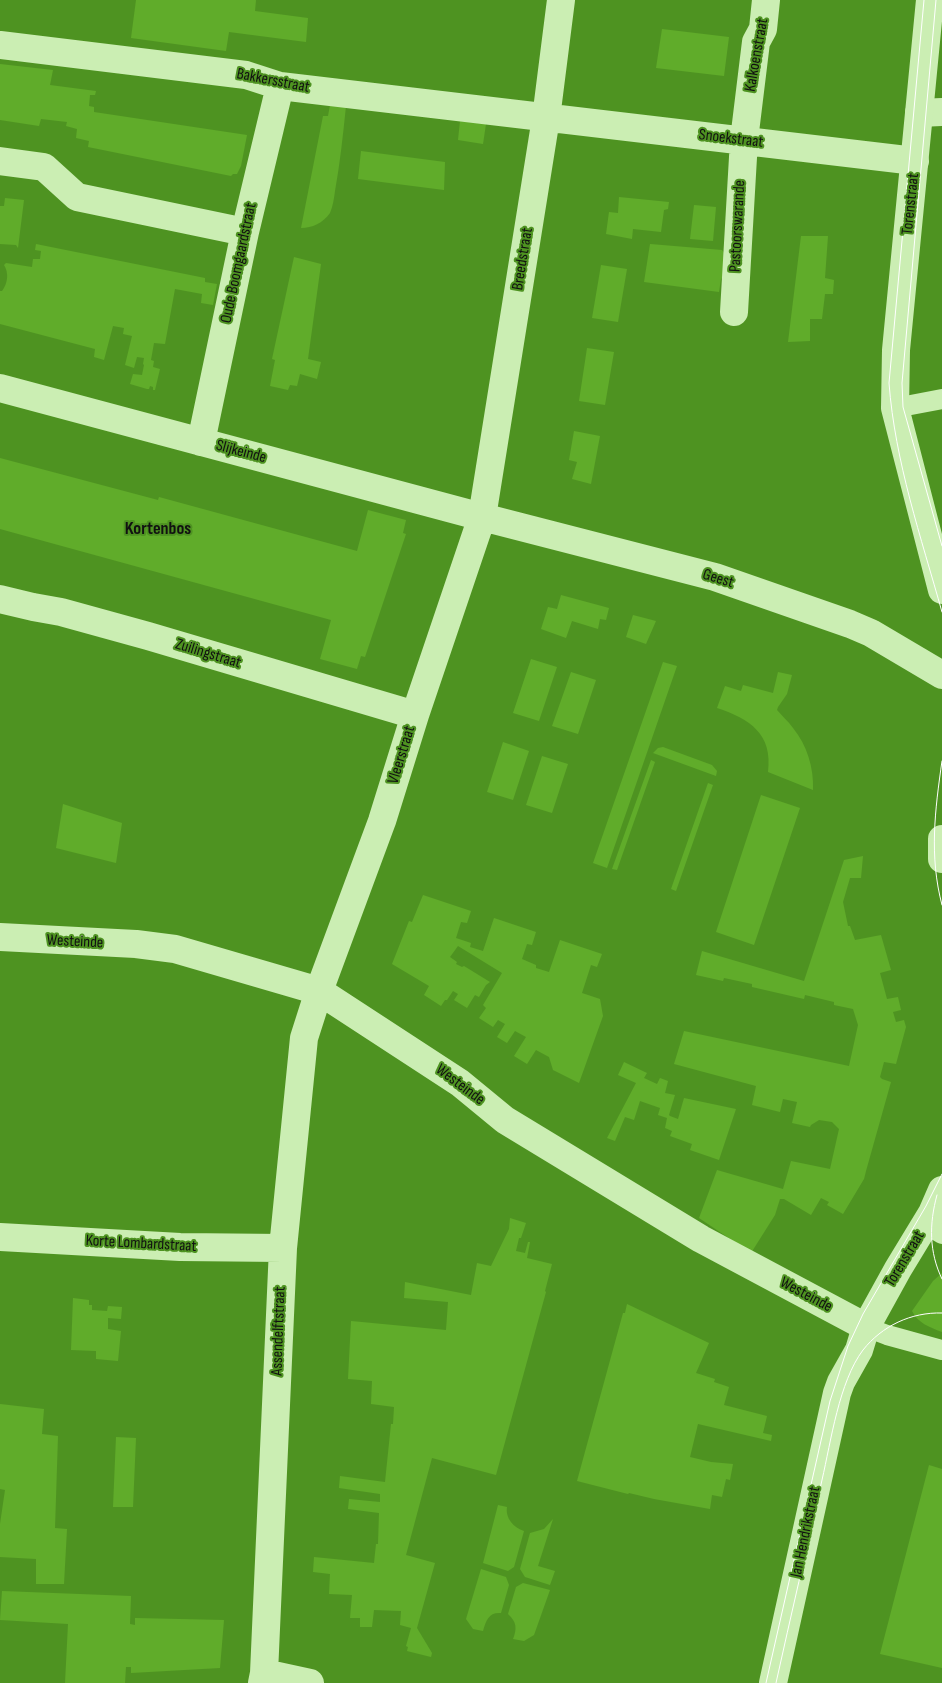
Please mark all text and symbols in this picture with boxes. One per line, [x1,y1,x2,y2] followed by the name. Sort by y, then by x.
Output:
[741,17,773,93] street label: Kalkoenstraat
[235,65,311,97] street label: Bakkersstraat
[698,126,764,152] street label: Snoekstraat
[898,172,924,236] street label: Torenstraat
[726,180,750,272] street label: Pastoorswarande
[217,201,261,325] street label: Oude Boomgaardstraat
[509,226,537,292] street label: Breedstraat
[214,436,268,468] street label: Slijkeinde
[125,518,191,540] district label: Kortenbos
[700,565,736,593] street label: Geest
[173,635,243,673] street label: Zuilingstraat
[384,724,420,786] street label: Vleerstraat
[46,931,104,953] street label: Westeinde
[432,1060,488,1110] street label: Westeinde
[881,1228,929,1290] street label: Torenstraat
[85,1232,197,1256] street label: Korte Lombardstraat
[777,1273,835,1317] street label: Westeinde
[268,1286,290,1376] street label: Assendelftstraat
[787,1485,825,1579] street label: Jan Hendrikstraat

